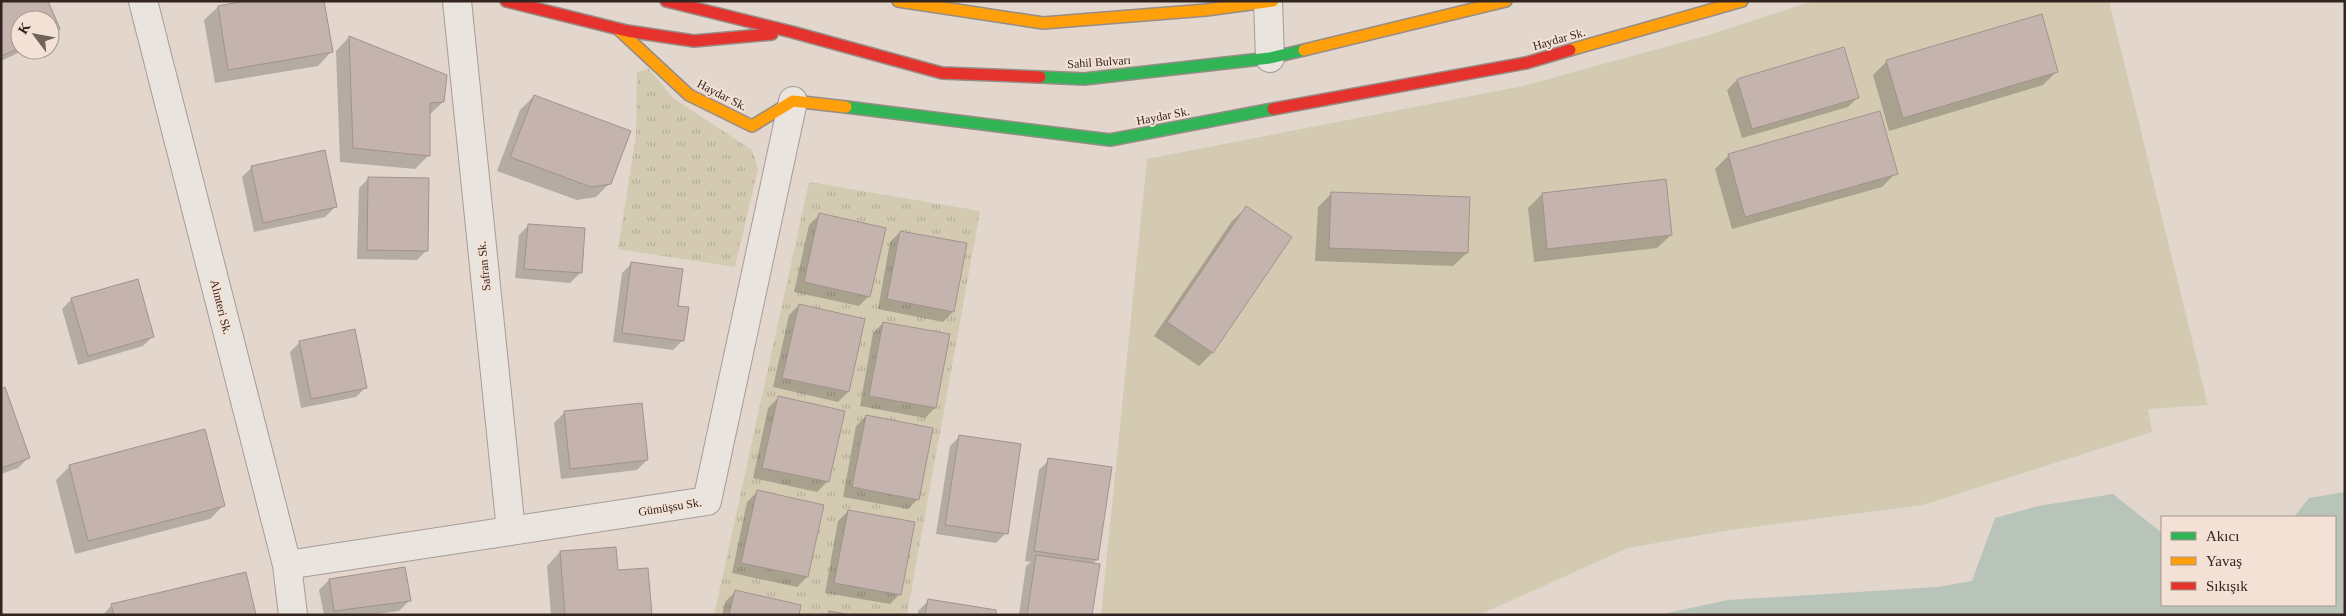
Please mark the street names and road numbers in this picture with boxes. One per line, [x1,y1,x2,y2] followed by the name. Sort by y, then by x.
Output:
[1531,25,1587,53] street label: Haydar Sk.
[1067,53,1132,71] street label: Sahil Bulvarı
[695,77,749,113] street label: Haydar Sk.
[1135,104,1191,128] street label: Haydar Sk.
[474,240,494,292] street label: Safran Sk.
[207,278,235,336] street label: Alınteri Sk.
[637,495,703,519] street label: Gümüşsu Sk.

